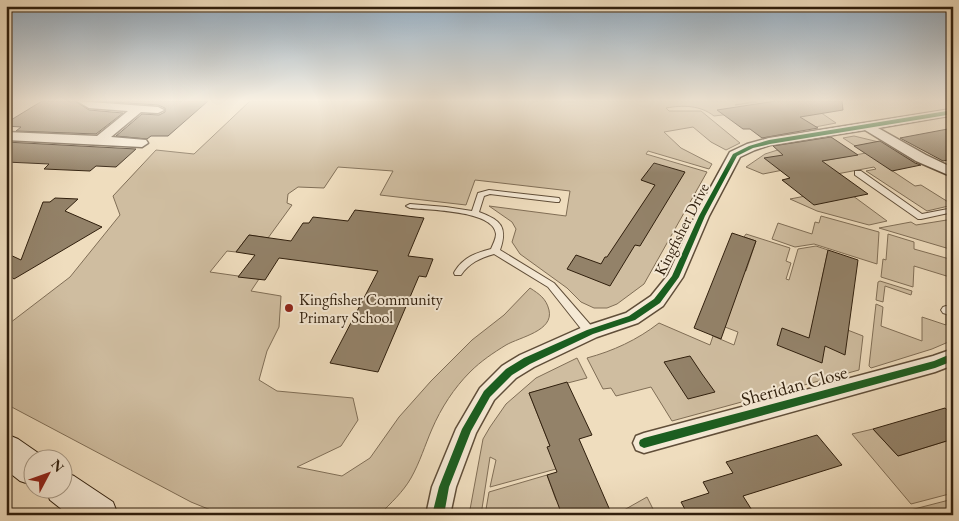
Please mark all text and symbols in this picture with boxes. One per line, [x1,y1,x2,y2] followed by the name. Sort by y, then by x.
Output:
[649,180,714,279] street label: Kingfisher Drive
[299,289,444,328] place label: Kingfisher Community Primary School
[283,302,295,314] marker: Kingfisher Community Primary School
[738,359,850,412] street label: Sheridan Close
[22,448,72,498] north arrow
[47,455,69,476] text: N

